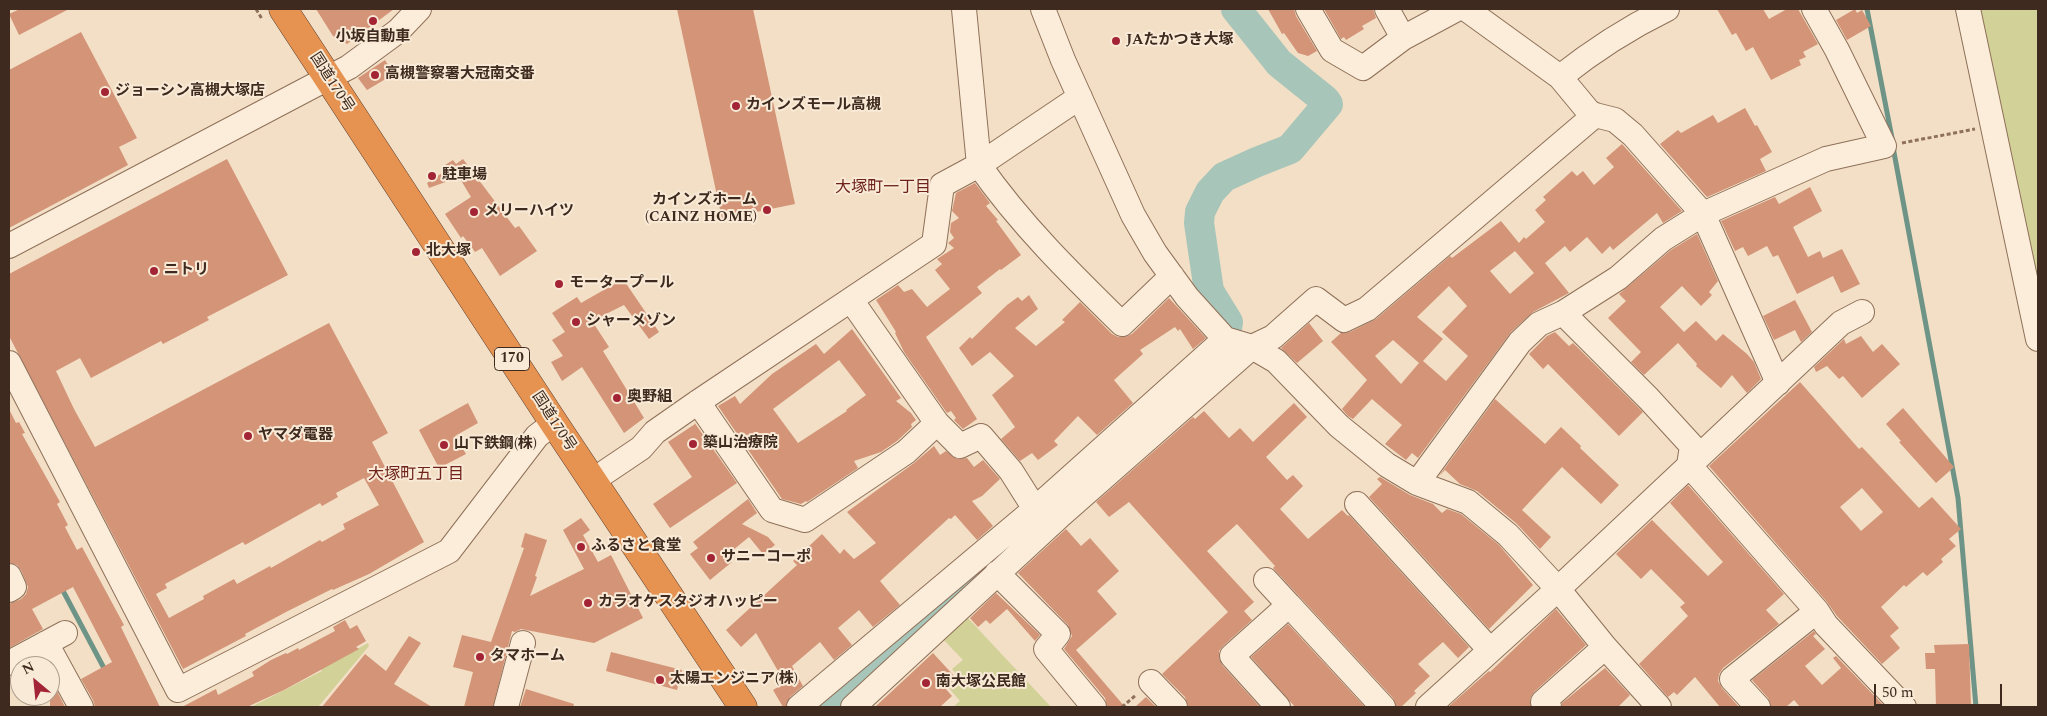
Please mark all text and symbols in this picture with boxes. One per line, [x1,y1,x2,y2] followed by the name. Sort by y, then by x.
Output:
[367,15,379,27] marker: 小坂自動車
[336,29,410,47] place label: 小坂自動車
[1126,32,1233,50] place label: JAたかつき大塚
[1110,35,1122,47] marker: JAたかつき大塚
[305,50,357,116] street label: 国道170号
[385,66,535,84] place label: 高槻警察署大冠南交番
[369,69,381,81] marker: 高槻警察署大冠南交番
[115,83,265,101] place label: ジョーシン高槻大塚店
[99,86,111,98] marker: ジョーシン高槻大塚店
[746,97,881,115] place label: カインズモール高槻
[730,100,742,112] marker: カインズモール高槻
[442,167,487,185] place label: 駐車場
[426,170,438,182] marker: 駐車場
[835,179,931,199] district label: 大塚町一丁目
[645,192,757,227] place label: カインズホーム (CAINZ HOME)
[484,203,574,221] place label: メリーハイツ
[761,204,773,216] marker: カインズホーム (CAINZ HOME)
[468,206,480,218] marker: メリーハイツ
[426,243,471,261] place label: 北大塚
[410,246,422,258] marker: 北大塚
[164,262,209,280] place label: ニトリ
[148,265,160,277] marker: ニトリ
[569,275,674,293] place label: モータープール
[553,278,565,290] marker: モータープール
[586,313,676,331] place label: シャーメゾン
[570,316,582,328] marker: シャーメゾン
[494,348,530,370] road number: 170
[527,389,579,455] street label: 国道170号
[627,389,672,407] place label: 奥野組
[611,392,623,404] marker: 奥野組
[258,427,333,445] place label: ヤマダ電器
[242,430,254,442] marker: ヤマダ電器
[703,435,778,453] place label: 築山治療院
[454,436,537,454] place label: 山下鉄鋼(株)
[687,438,699,450] marker: 築山治療院
[438,439,450,451] marker: 山下鉄鋼(株)
[368,466,464,486] district label: 大塚町五丁目
[591,538,681,556] place label: ふるさと食堂
[575,541,587,553] marker: ふるさと食堂
[721,549,811,567] place label: サニーコーポ
[705,552,717,564] marker: サニーコーポ
[598,594,778,612] place label: カラオケスタジオハッピー
[582,597,594,609] marker: カラオケスタジオハッピー
[490,648,565,666] place label: タマホーム
[474,651,486,663] marker: タマホーム
[10,656,60,706] north arrow
[18,656,38,680] text: N
[670,671,798,689] place label: 太陽エンジニア(株)
[654,674,666,686] marker: 太陽エンジニア(株)
[936,674,1026,692] place label: 南大塚公民館
[1877,674,2004,706] scale bar
[920,677,932,689] marker: 南大塚公民館
[1882,681,1914,704] text: 50 m

